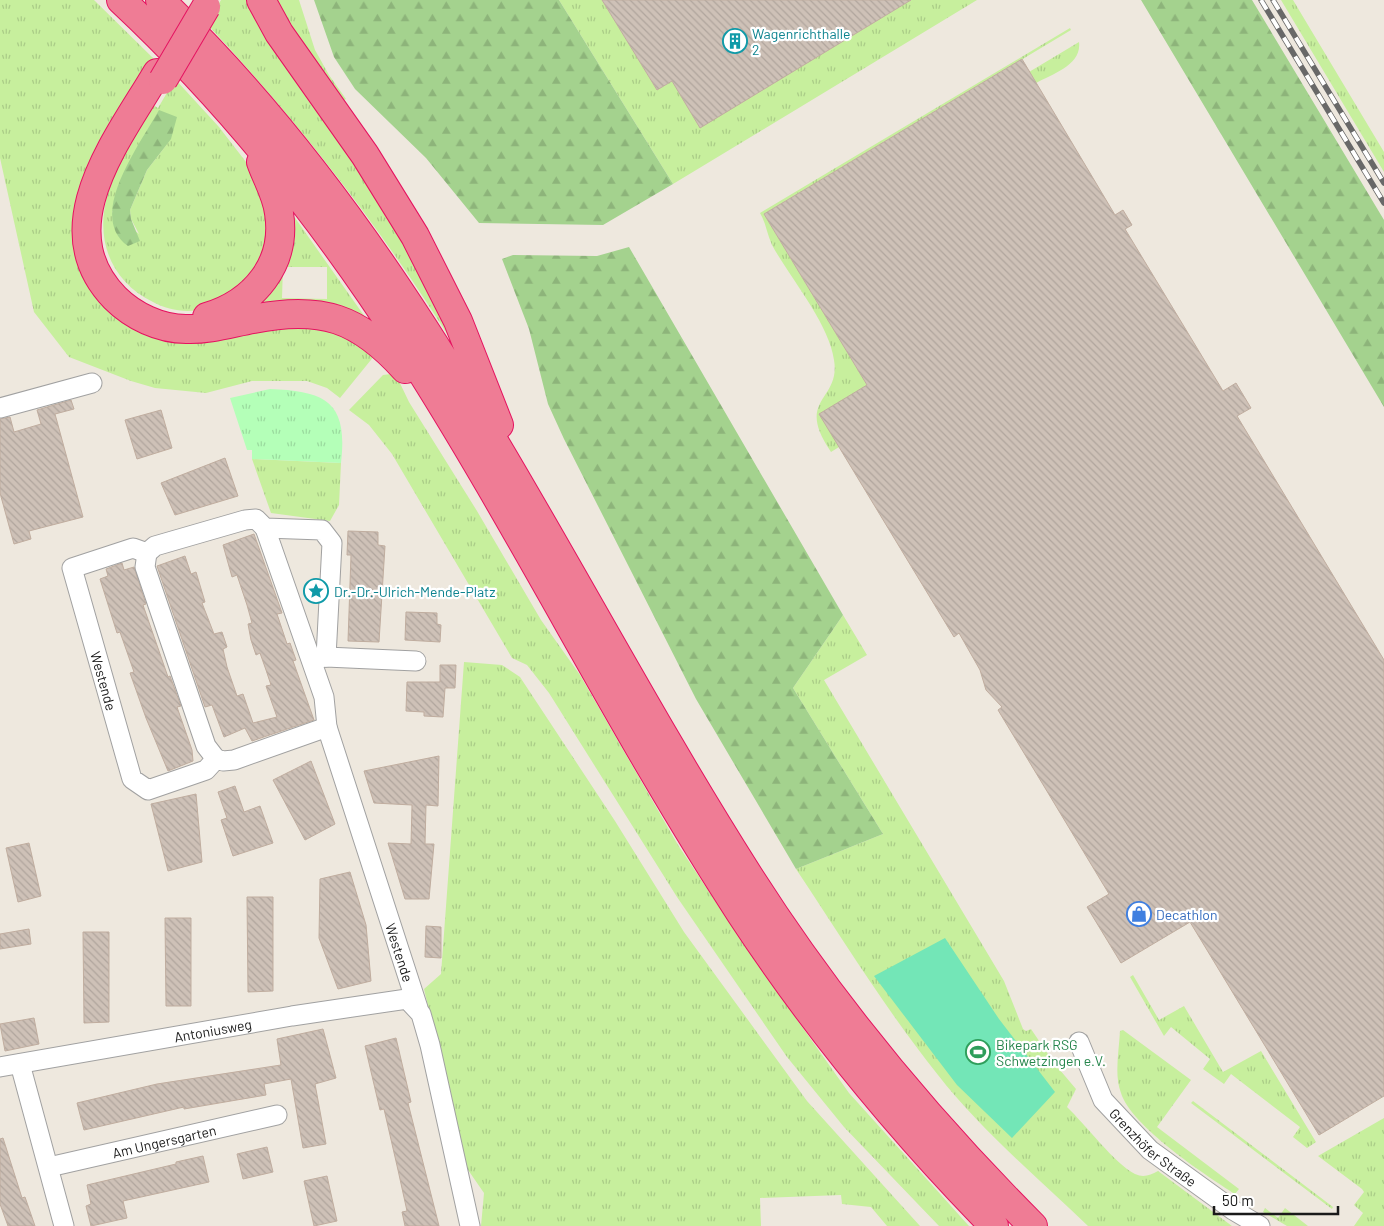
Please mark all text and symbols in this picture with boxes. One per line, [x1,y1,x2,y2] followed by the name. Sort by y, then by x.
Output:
[752,25,850,58] place label: Wagenrichthalle 2
[722,28,748,54] building icon: Wagenrichthalle 2
[303,578,329,604] place icon: Dr.-Dr.-Ulrich-Mende-Platz
[334,583,495,600] place label: Dr.-Dr.-Ulrich-Mende-Platz
[88,649,121,712] street label: Westende
[1126,901,1152,927] shop icon: Decathlon
[1156,906,1218,923] place label: Decathlon
[383,921,417,984] street label: Westende
[173,1015,253,1045] street label: Antoniusweg
[996,1036,1106,1069] place label: Bikepark RSG Schwetzingen e.V.
[965,1039,991,1065] sports icon: Bikepark RSG Schwetzingen e.V.
[1106,1104,1200,1190] street label: Grenzhöfer Straße
[110,1121,218,1161] street label: Am Ungersgarten
[1214,1184,1338,1216] scale bar
[1222,1191,1254,1209] text: 50 m

